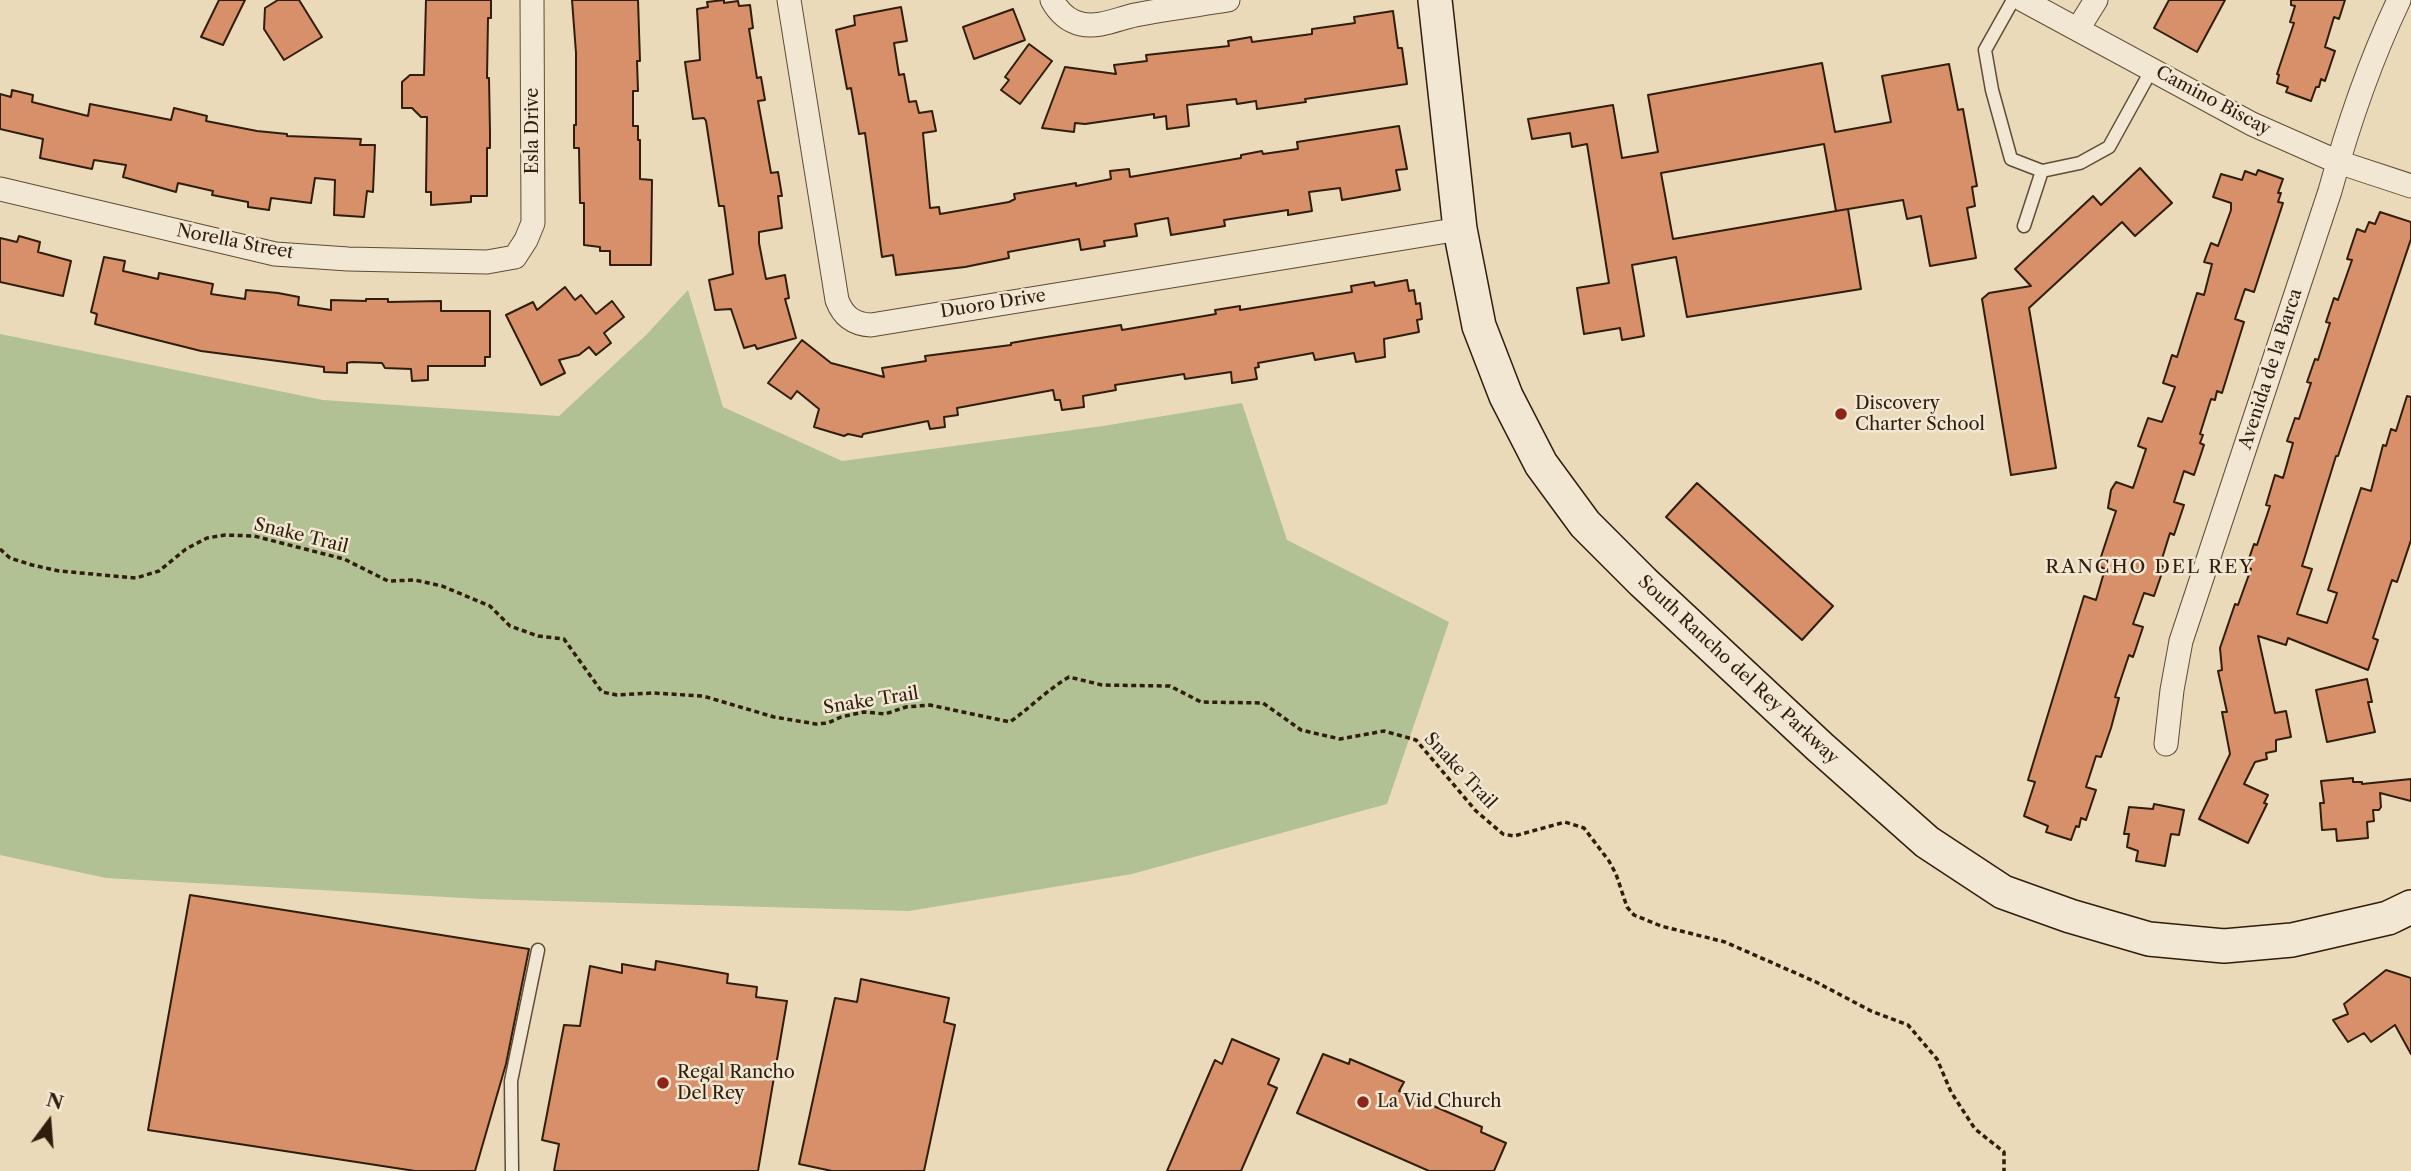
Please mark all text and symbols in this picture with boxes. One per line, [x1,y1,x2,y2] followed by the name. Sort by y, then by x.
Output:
[2152,62,2274,140] street label: Camino Biscay
[522,88,544,174] street label: Esla Drive
[175,220,295,264] street label: Norella Street
[939,285,1047,323] street label: Duoro Drive
[2235,286,2307,452] street label: Avenida de la Barca
[1855,393,1985,436] place label: Discovery Charter School
[1833,406,1849,422] marker: Discovery Charter School
[252,514,350,558] street label: Snake Trail
[2047,557,2253,579] district label: RANCHO DEL REY
[1633,571,1843,769] street label: South Rancho del Rey Parkway
[822,683,920,719] street label: Snake Trail
[1419,728,1501,814] street label: Snake Trail
[677,1062,795,1104] place label: Regal Rancho Del Rey
[655,1075,671,1091] marker: Regal Rancho Del Rey
[14,1087,84,1157] north arrow
[44,1088,66,1115] text: N
[1377,1091,1502,1113] place label: La Vid Church
[1355,1094,1371,1110] marker: La Vid Church

